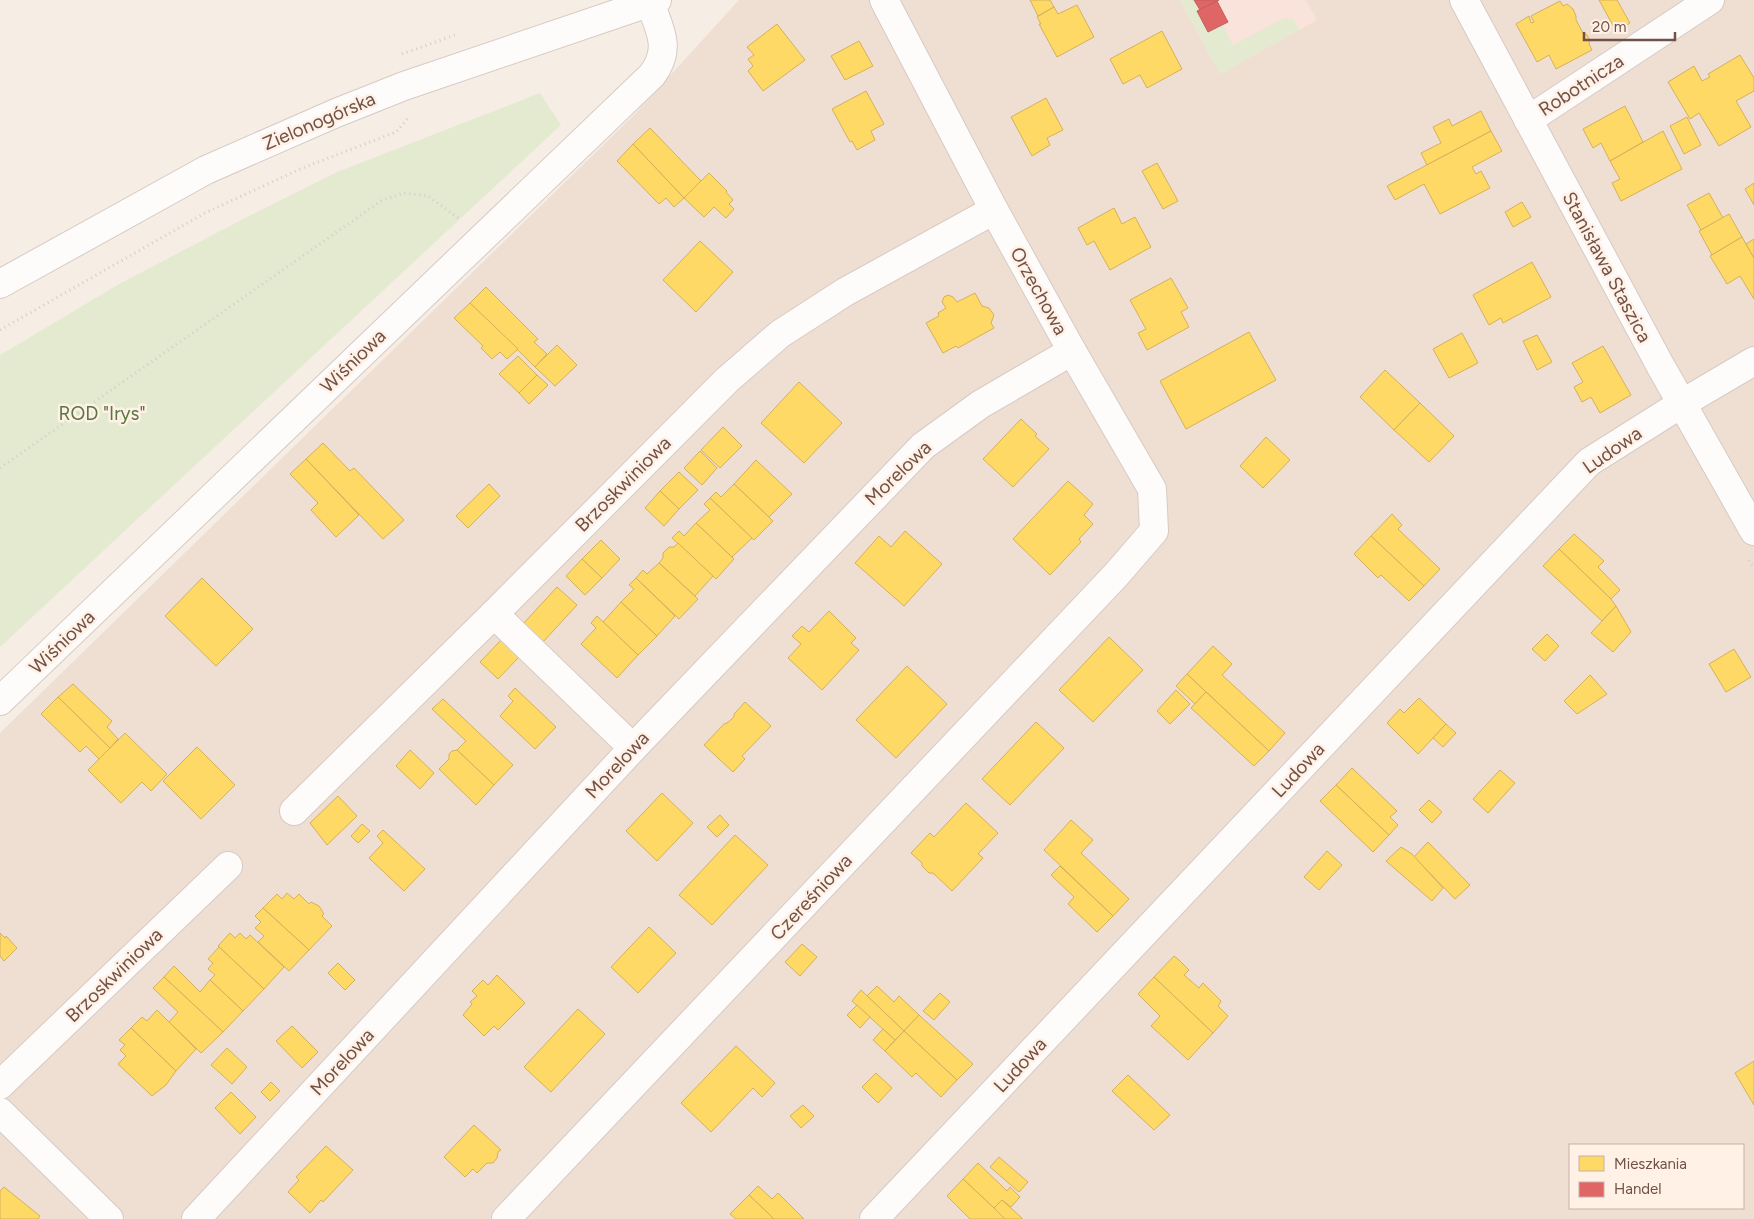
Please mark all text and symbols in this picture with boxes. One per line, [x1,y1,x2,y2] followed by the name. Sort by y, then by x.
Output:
[1584,10,1675,42] scale bar
[1592,18,1626,36] text: 20 m
[1534,49,1628,121] street label: Robotnicza
[259,87,379,155] street label: Zielonogórska
[1558,188,1656,346] street label: Stanisława Staszica
[1005,243,1073,339] street label: Orzechowa
[316,324,390,398] street label: Wiśniowa
[59,402,145,425] park label: ROD "Irys"
[1578,421,1646,479] street label: Ludowa
[570,431,676,537] street label: Brzoskwiniowa
[860,436,936,510] street label: Morelowa
[25,605,99,679] street label: Wiśniowa
[580,727,654,803] street label: Morelowa
[1267,738,1329,802] street label: Ludowa
[765,849,857,945] street label: Czereśniowa
[61,923,167,1027] street label: Brzoskwiniowa
[305,1024,379,1100] street label: Morelowa
[989,1033,1051,1097] street label: Ludowa
[1569,1144,1744,1209] legend
[1614,1155,1687,1173] text: Mieszkania
[1614,1180,1662,1198] text: Handel

